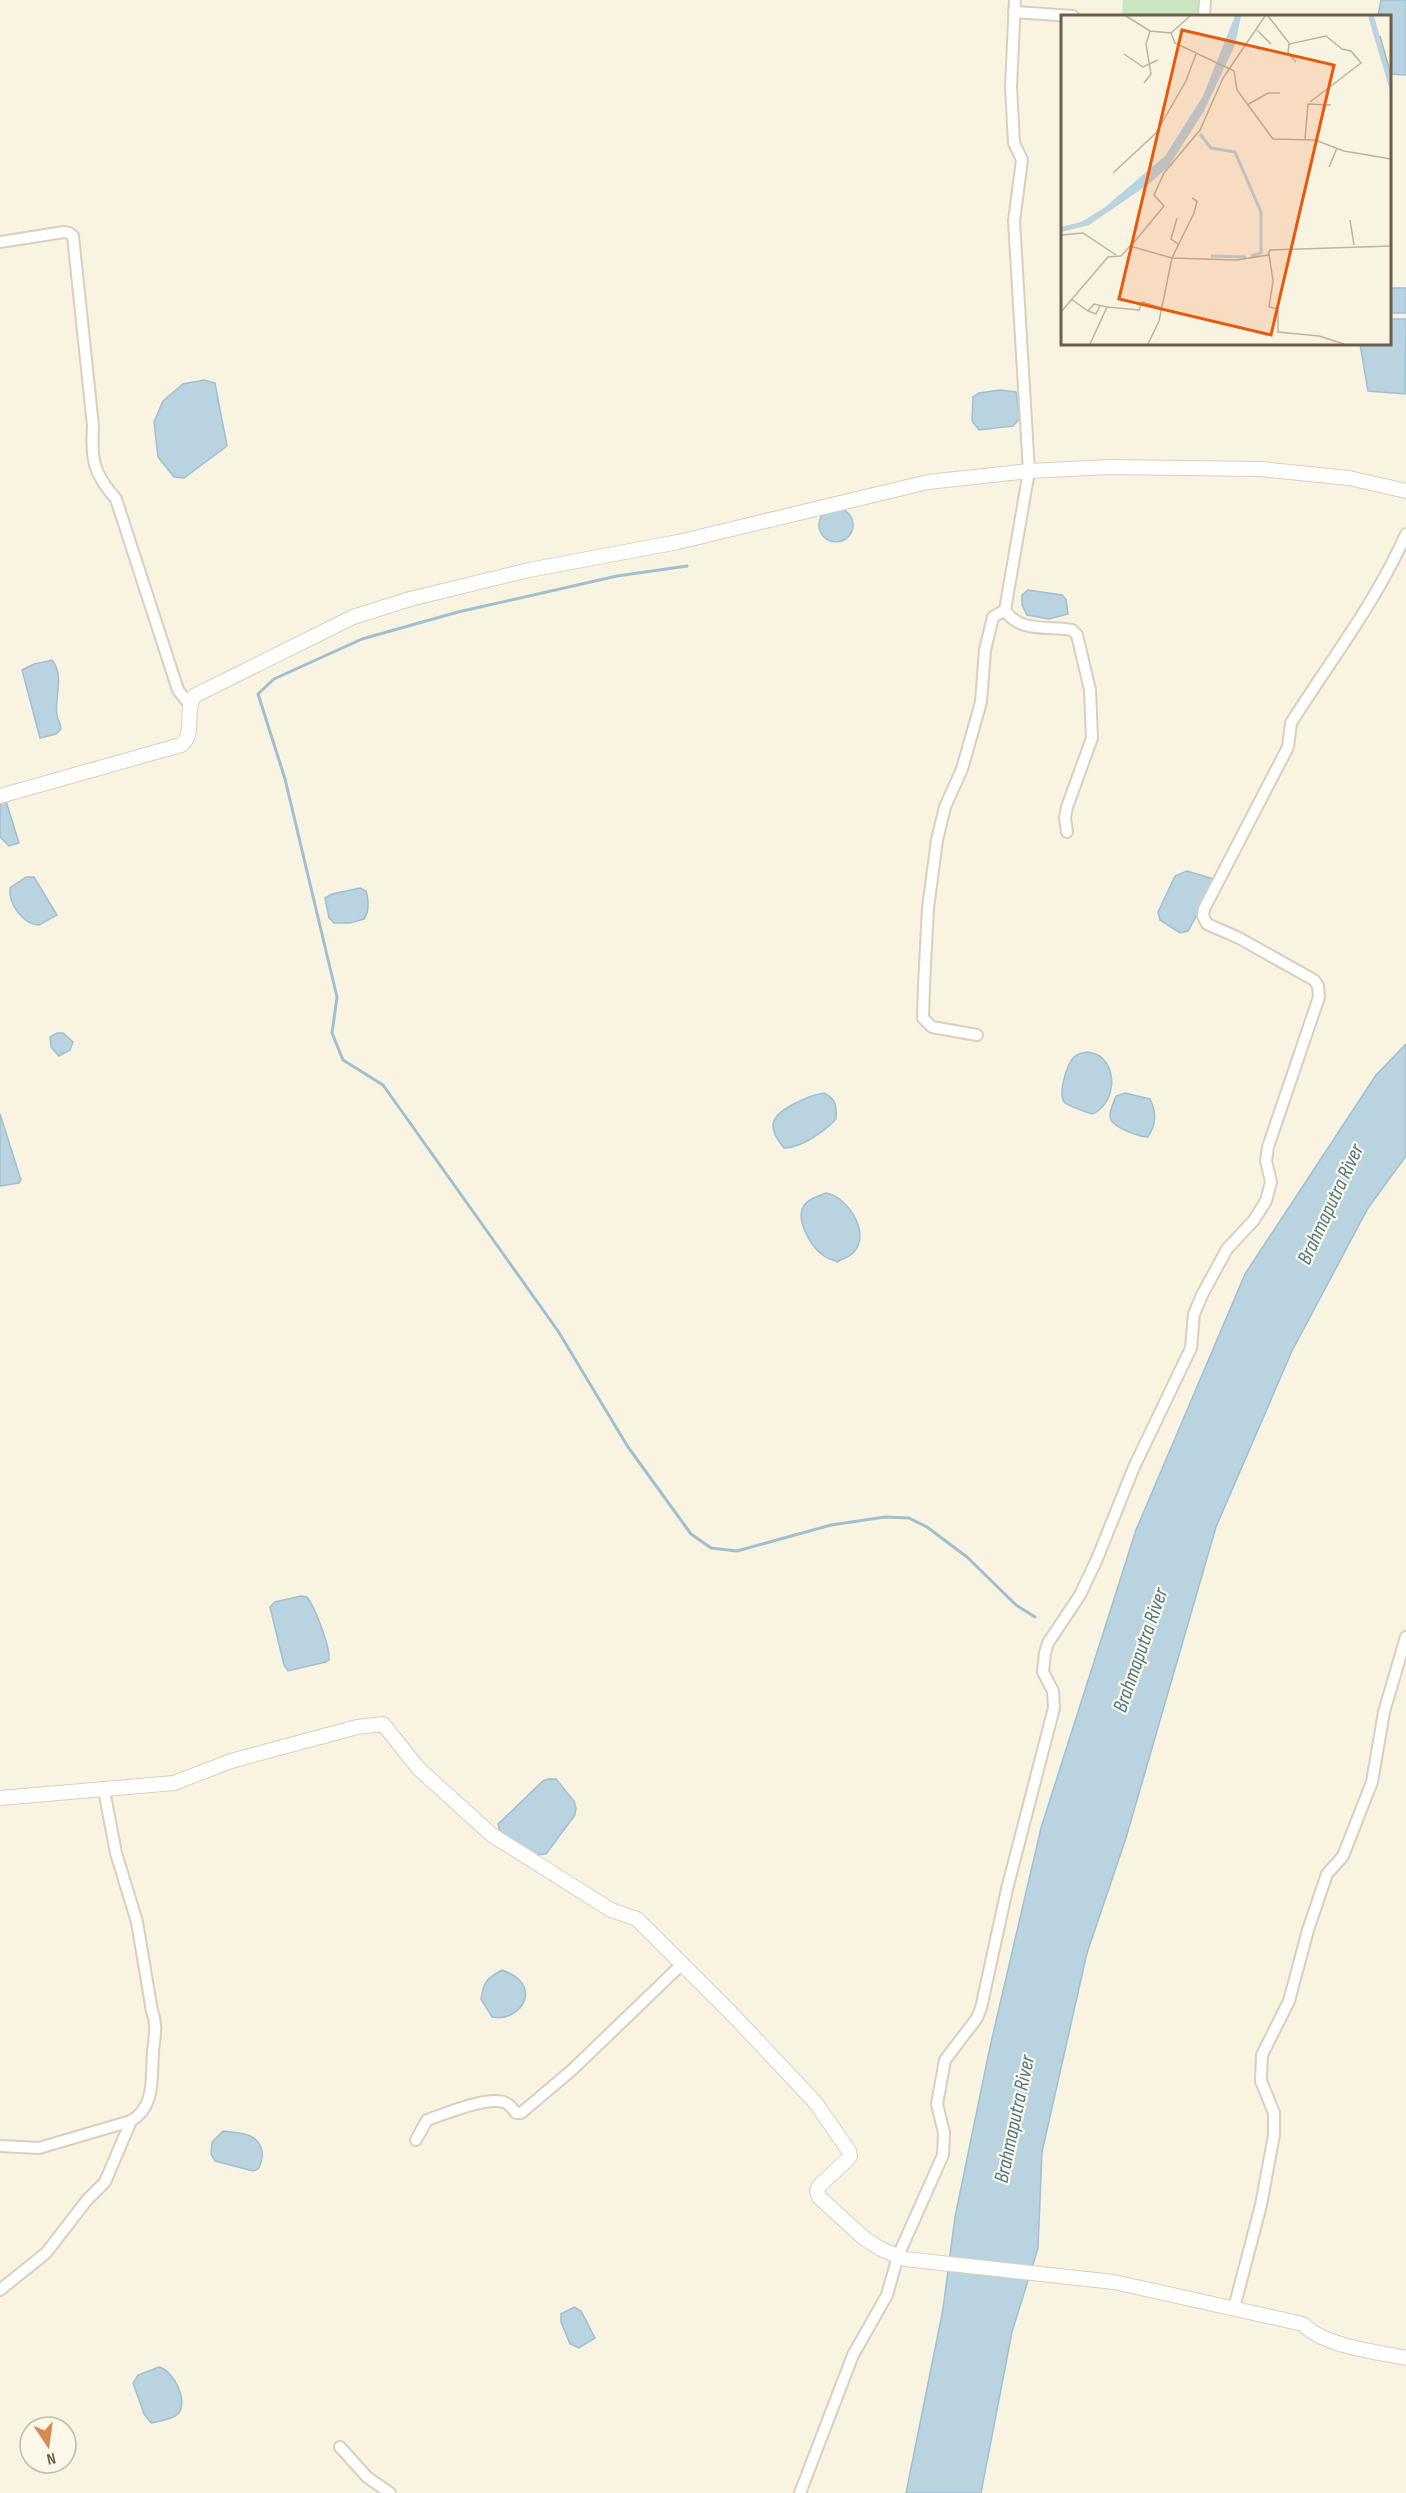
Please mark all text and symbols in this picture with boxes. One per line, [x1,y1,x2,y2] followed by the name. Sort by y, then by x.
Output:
[1061,15,1391,345] inset map
[1292,1139,1370,1268] water label: Brahmaputra River
[1108,1584,1174,1716] water label: Brahmaputra River
[989,2052,1040,2185] water label: Brahmaputra River
[18,2415,78,2475] north arrow
[45,2448,57,2468] text: N

